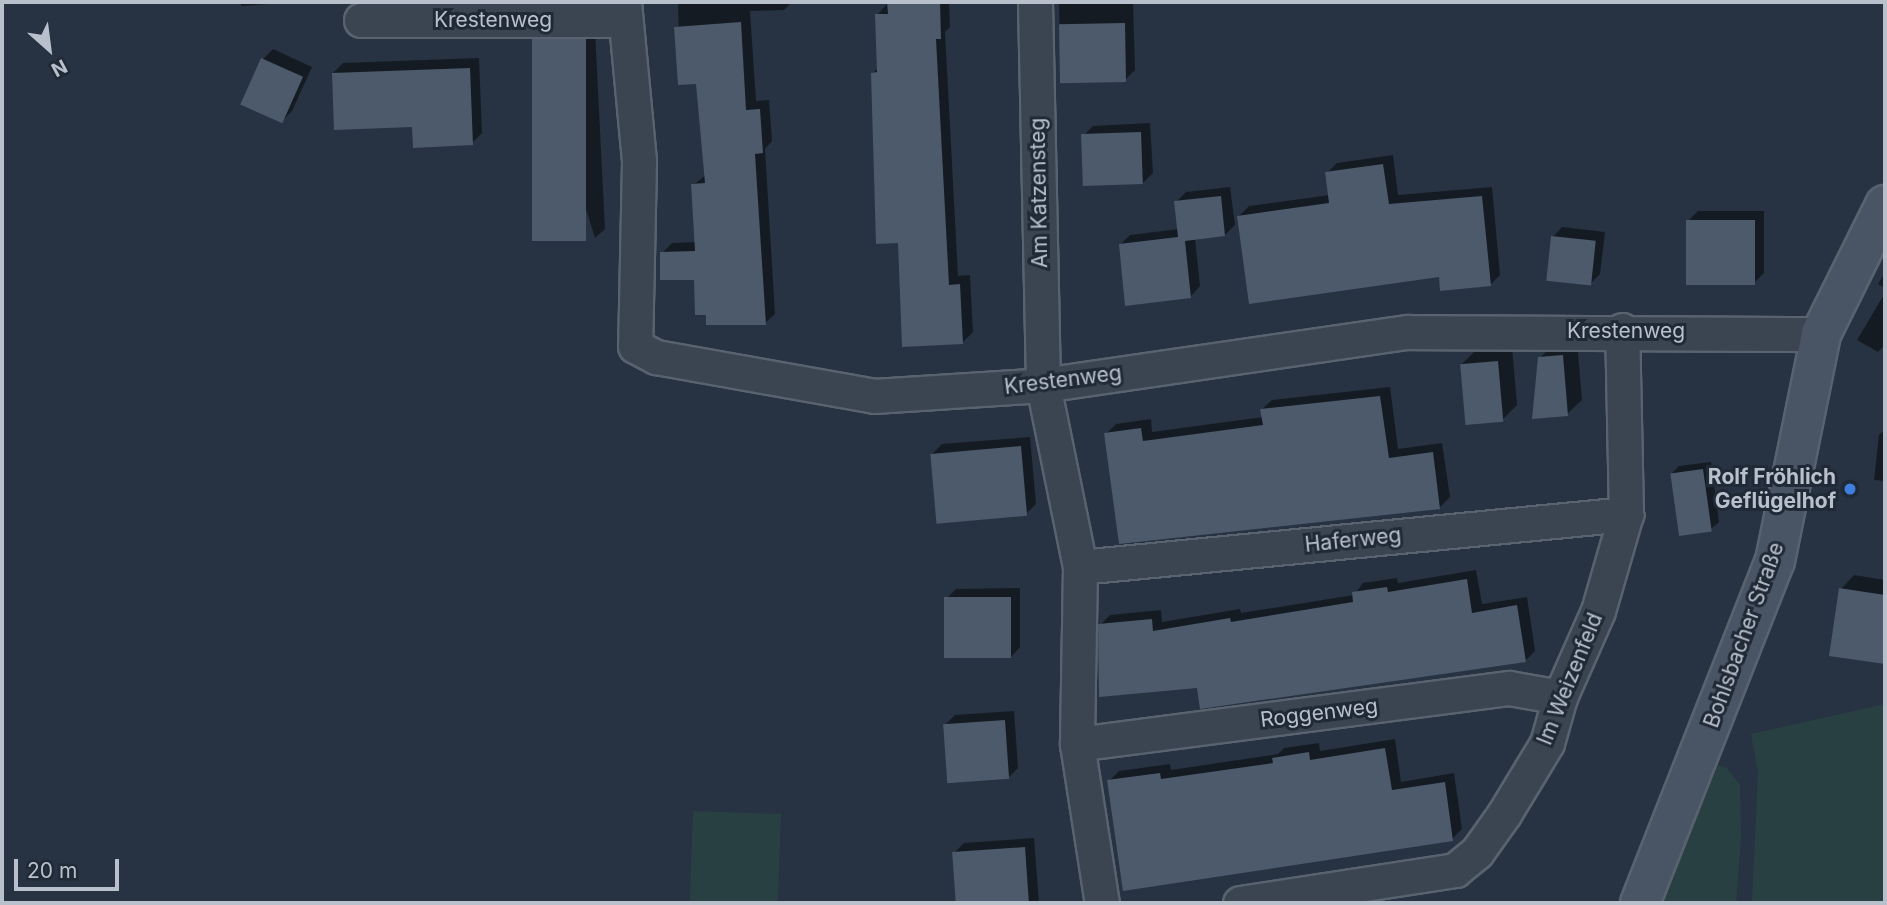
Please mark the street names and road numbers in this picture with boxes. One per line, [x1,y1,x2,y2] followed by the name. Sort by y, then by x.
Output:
[434,7,552,33] street label: Krestenweg
[1025,118,1053,268] street label: Am Katzensteg
[1567,318,1685,344] street label: Krestenweg
[1003,360,1123,400] street label: Krestenweg
[1304,522,1402,558] street label: Haferweg
[1699,539,1789,731] street label: Bohlsbacher Straße
[1532,609,1608,749] street label: Im Weizenfeld
[1259,693,1379,733] street label: Roggenweg

